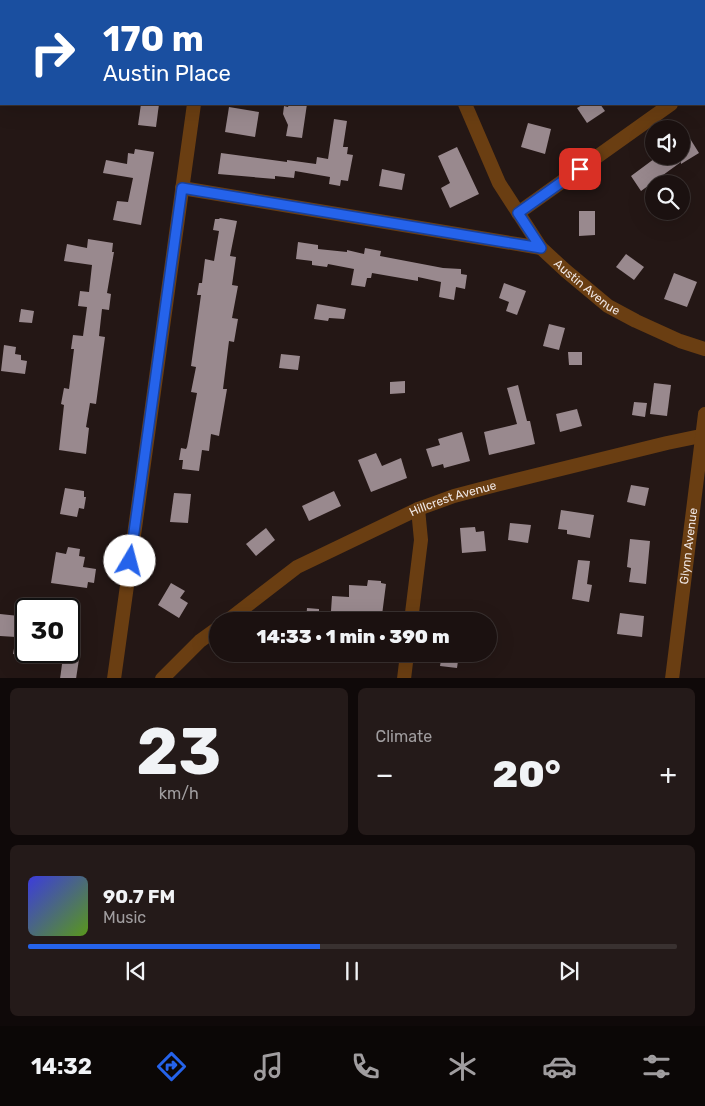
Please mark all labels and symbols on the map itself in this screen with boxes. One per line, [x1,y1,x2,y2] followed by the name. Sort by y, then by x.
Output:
[559,148,601,190] pin
[551,256,622,318] street label: Austin Avenue
[407,478,498,519] street label: Hillcrest Avenue
[677,507,700,585] street label: Glynn Avenue
[103,534,155,586] position arrow
[15,598,80,663] speed limit sign: 30

